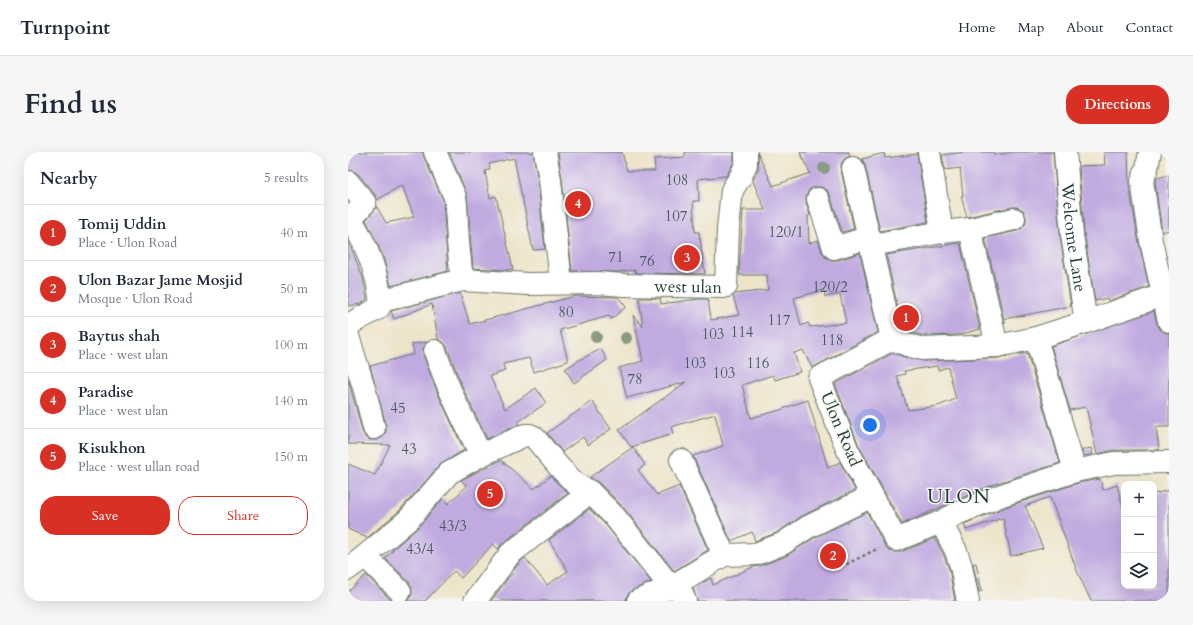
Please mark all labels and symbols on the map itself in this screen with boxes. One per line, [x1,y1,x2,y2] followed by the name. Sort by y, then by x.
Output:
[665,170,689,190] house number: 108
[1056,181,1092,294] street label: Welcome Lane
[565,189,591,219] pin: 4
[664,206,688,226] house number: 107
[768,222,804,242] house number: 120/1
[674,243,700,273] pin: 3
[608,247,624,267] house number: 71
[639,251,655,271] house number: 76
[654,274,723,298] street label: west ulan
[812,277,848,297] house number: 120/2
[558,302,574,322] house number: 80
[893,303,919,333] pin: 1
[767,310,791,330] house number: 117
[730,322,754,342] house number: 114
[701,324,725,344] house number: 103
[820,330,844,350] house number: 118
[683,353,707,373] house number: 103
[746,353,770,373] house number: 116
[712,363,736,383] house number: 103
[627,369,643,389] house number: 78
[815,388,867,470] street label: Ulon Road
[390,398,406,418] house number: 45
[860,415,880,435] your location
[401,439,417,459] house number: 43
[477,479,503,509] pin: 5
[927,484,991,510] district label: ULON
[439,516,467,536] house number: 43/3
[406,539,434,559] house number: 43/4
[820,541,846,571] pin: 2

